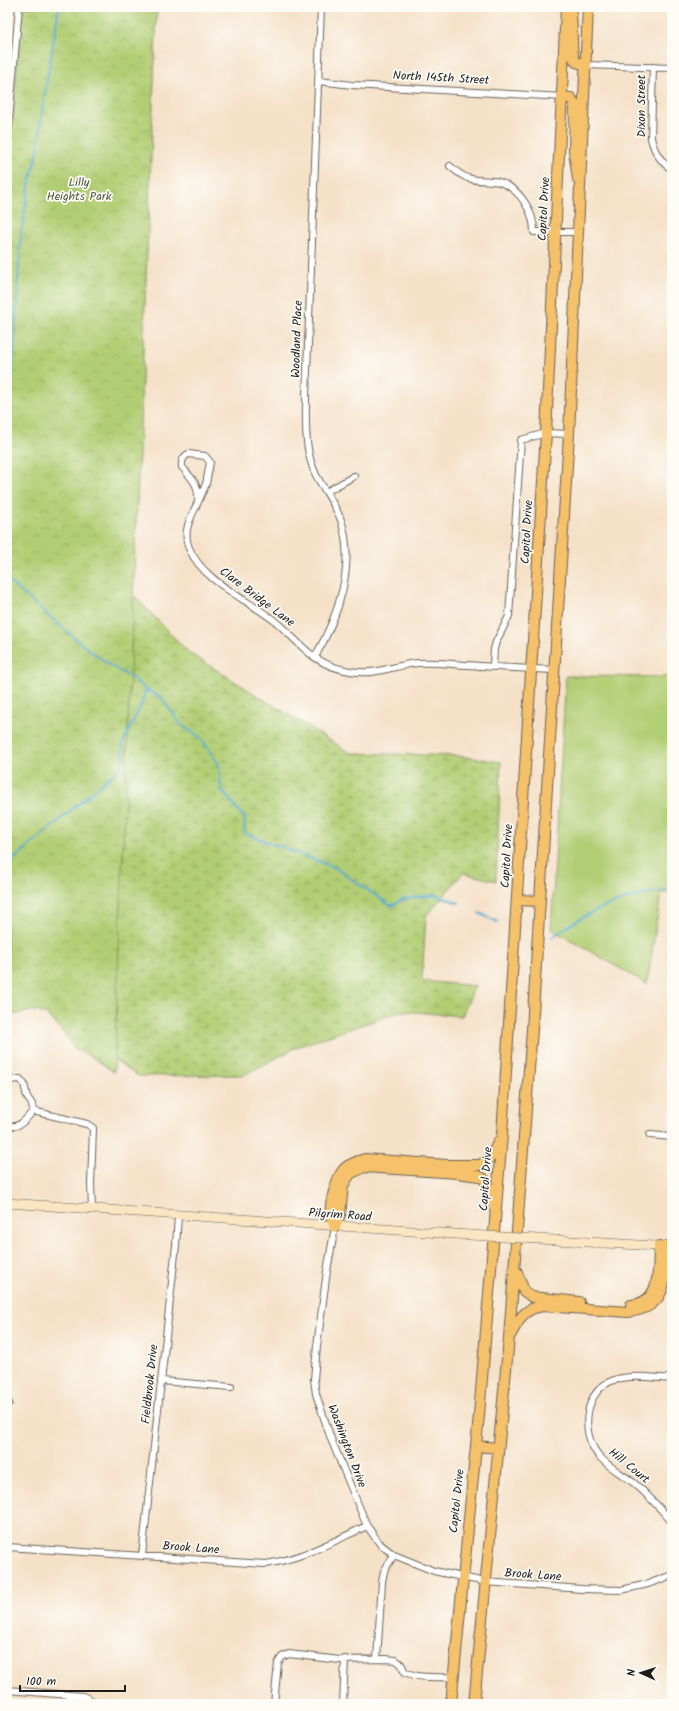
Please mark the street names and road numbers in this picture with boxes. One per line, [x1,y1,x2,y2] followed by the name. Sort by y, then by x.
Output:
[392,66,490,90] street label: North 145th Street
[632,74,651,137] street label: Dixon Street
[533,176,555,242] street label: Capitol Drive
[286,299,308,378] street label: Woodland Place
[516,499,538,565] street label: Capitol Drive
[215,562,299,632] street label: Clare Bridge Lane
[496,823,518,889] street label: Capitol Drive
[474,1146,498,1212] street label: Capitol Drive
[308,1203,373,1227] street label: Pilgrim Road
[136,1343,164,1425] street label: Fieldbrook Drive
[322,1402,372,1491] street label: Washington Drive
[604,1443,654,1489] street label: Hill Court
[444,1467,470,1534] street label: Capitol Drive
[162,1537,221,1560] street label: Brook Lane
[504,1564,563,1587] street label: Brook Lane

